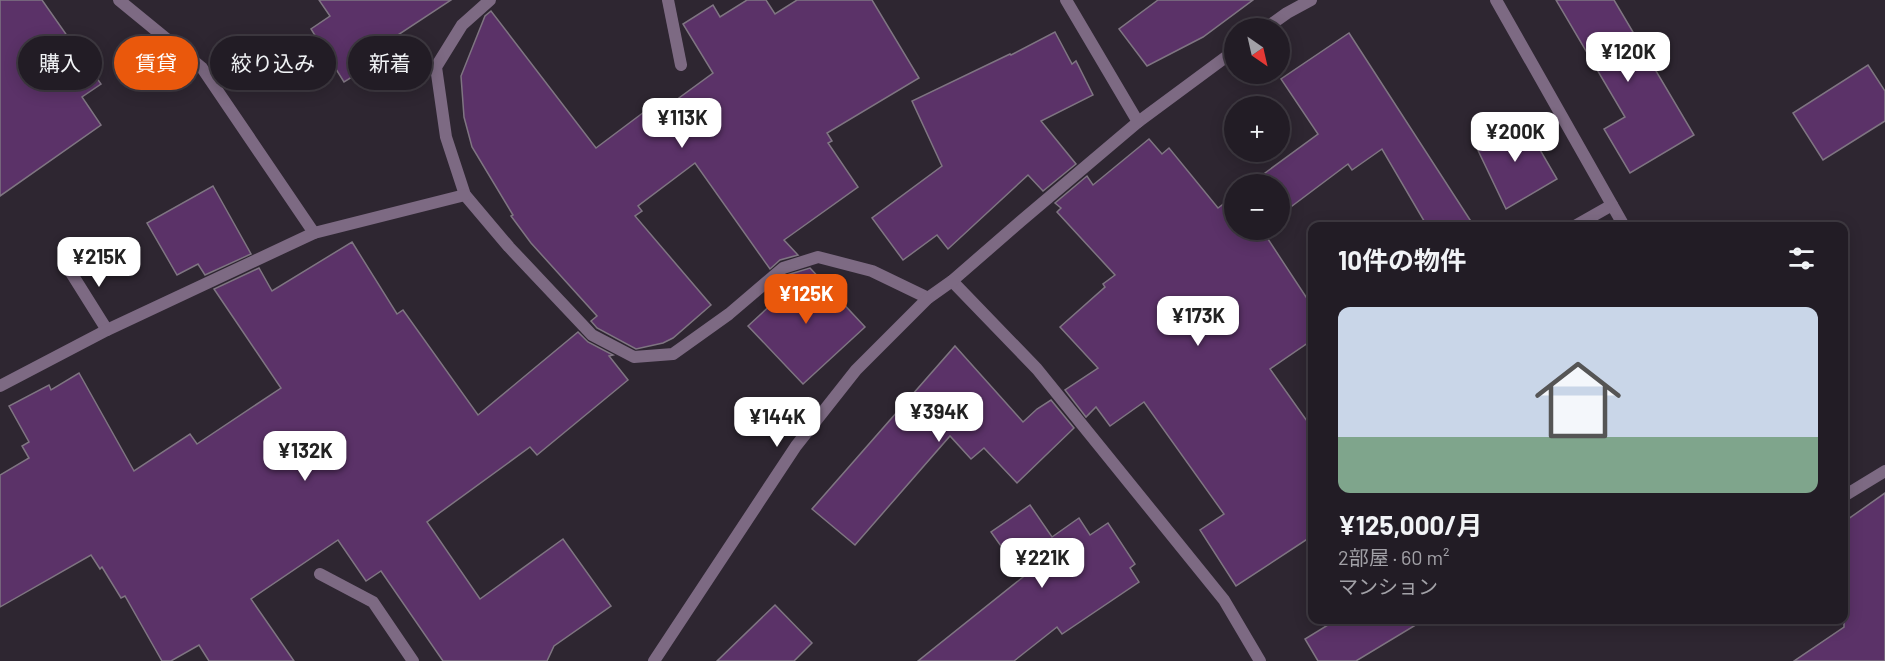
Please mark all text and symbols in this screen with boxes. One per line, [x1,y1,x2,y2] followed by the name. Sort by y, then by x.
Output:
[1224,18,1290,84] north arrow
[1224,18,1290,240] map controls
[1586,32,1670,83] pin: ¥120K
[18,36,102,90] chip: 購入
[114,36,198,90] chip: 賃貸
[210,36,336,90] chip: 絞り込み
[348,36,432,90] chip: 新着
[1600,39,1656,63] text: ¥120K
[1224,96,1290,162] button: +
[640,98,724,149] pin: ¥113K
[656,105,708,129] text: ¥113K
[1473,112,1557,163] pin: ¥200K
[1485,119,1545,143] text: ¥200K
[1224,174,1290,240] button: −
[57,237,141,288] pin: ¥215K
[1785,242,1818,275] icon: filters
[71,244,127,268] text: ¥215K
[1338,244,1466,275] text: 10件の物件
[764,274,848,325] pin: ¥125K
[778,281,834,305] text: ¥125K
[1156,296,1240,347] pin: ¥173K
[1171,303,1225,327] text: ¥173K
[1524,346,1632,454] icon: home
[897,392,981,443] pin: ¥394K
[735,397,819,448] pin: ¥144K
[909,399,969,423] text: ¥394K
[748,404,806,428] text: ¥144K
[263,431,347,482] pin: ¥132K
[277,438,333,462] text: ¥132K
[1338,509,1483,540] text: ¥125,000/月
[1000,538,1084,589] pin: ¥221K
[1014,545,1070,569] text: ¥221K
[1338,545,1450,569] text: 2部屋 · 60 m²
[1338,574,1438,598] text: マンション

